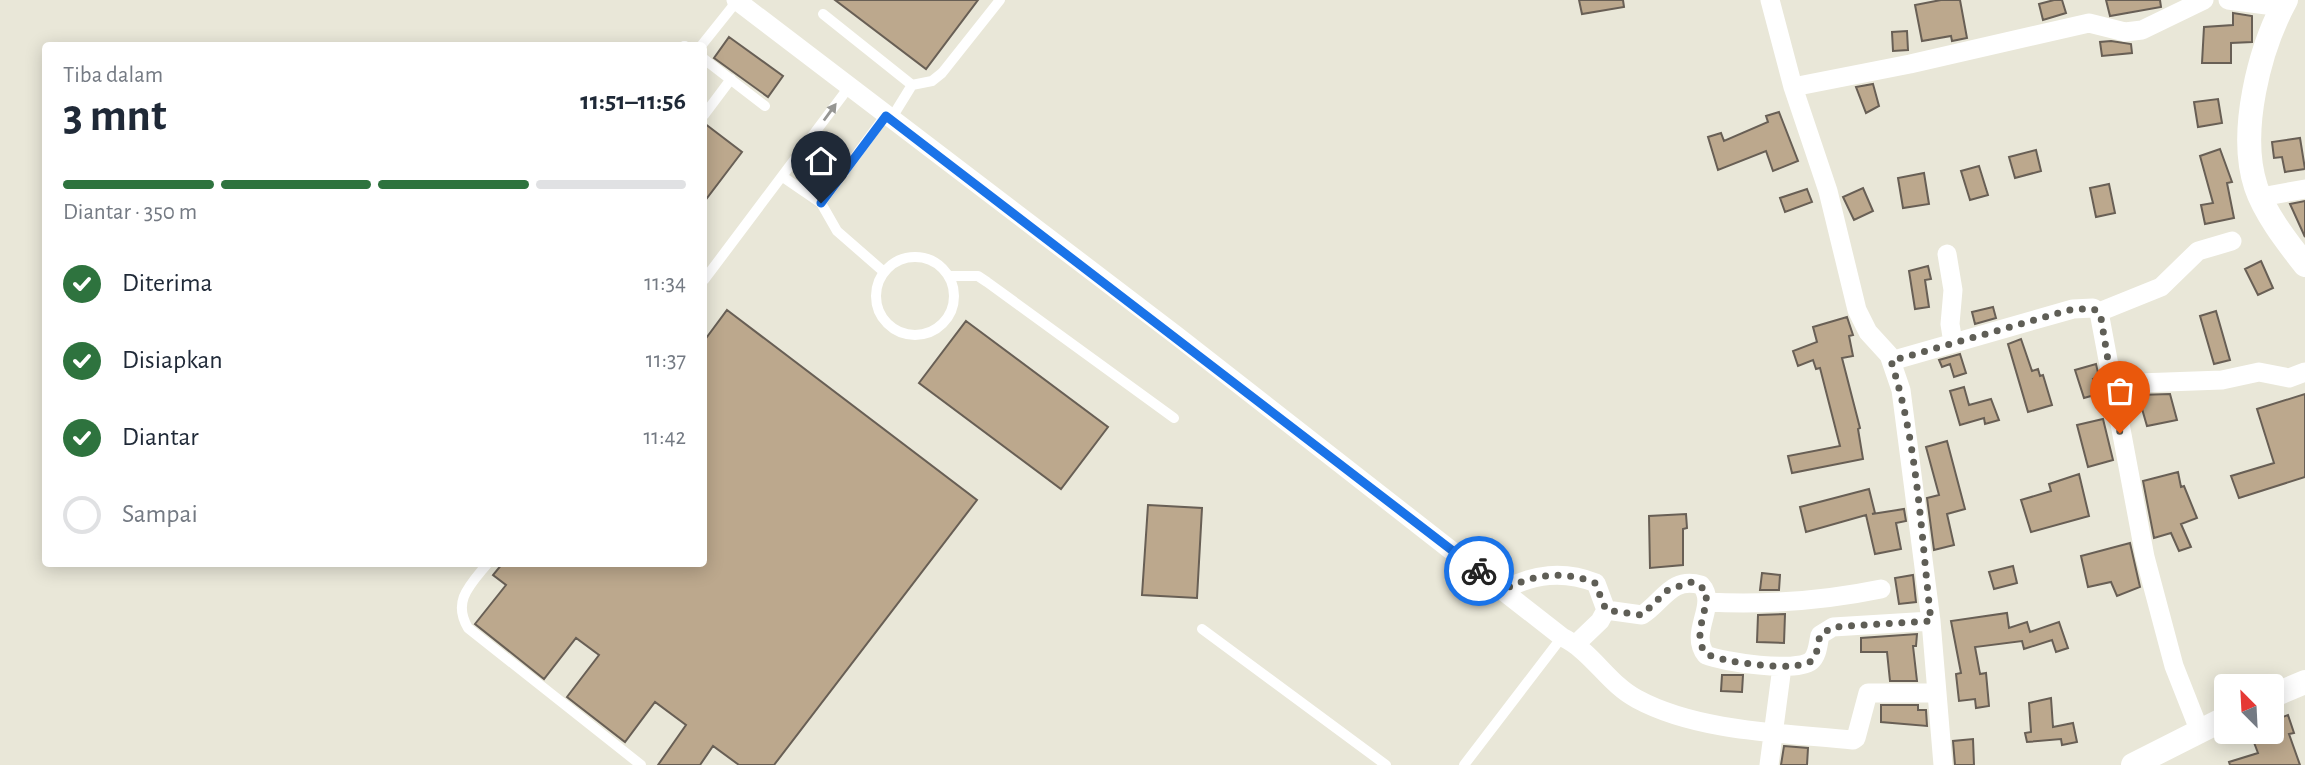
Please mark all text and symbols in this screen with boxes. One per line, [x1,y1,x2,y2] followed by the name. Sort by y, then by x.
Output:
[63,64,163,87] text: Tiba dalam
[580,88,686,114] text: 11:51–11:56
[63,93,167,139] text: 3 mnt
[823,104,838,122] one-way arrow
[791,131,851,203] pin
[802,142,840,180] icon: home
[63,201,197,224] text: Diantar · 350 m
[63,265,101,303] icon: check
[122,270,213,296] text: Diterima
[644,272,686,295] text: 11:34
[63,342,101,380] icon: check
[122,347,223,373] text: Disiapkan
[646,349,686,372] text: 11:37
[2090,361,2150,433] pin
[2101,372,2139,410] icon: bag
[63,419,101,457] icon: check
[122,424,199,450] text: Diantar
[643,426,686,449] text: 11:42
[122,501,198,527] text: Sampai
[1444,536,1514,606] courier
[1460,552,1498,590] icon: bike
[2214,674,2284,744] north arrow
[2214,674,2284,744] map controls

